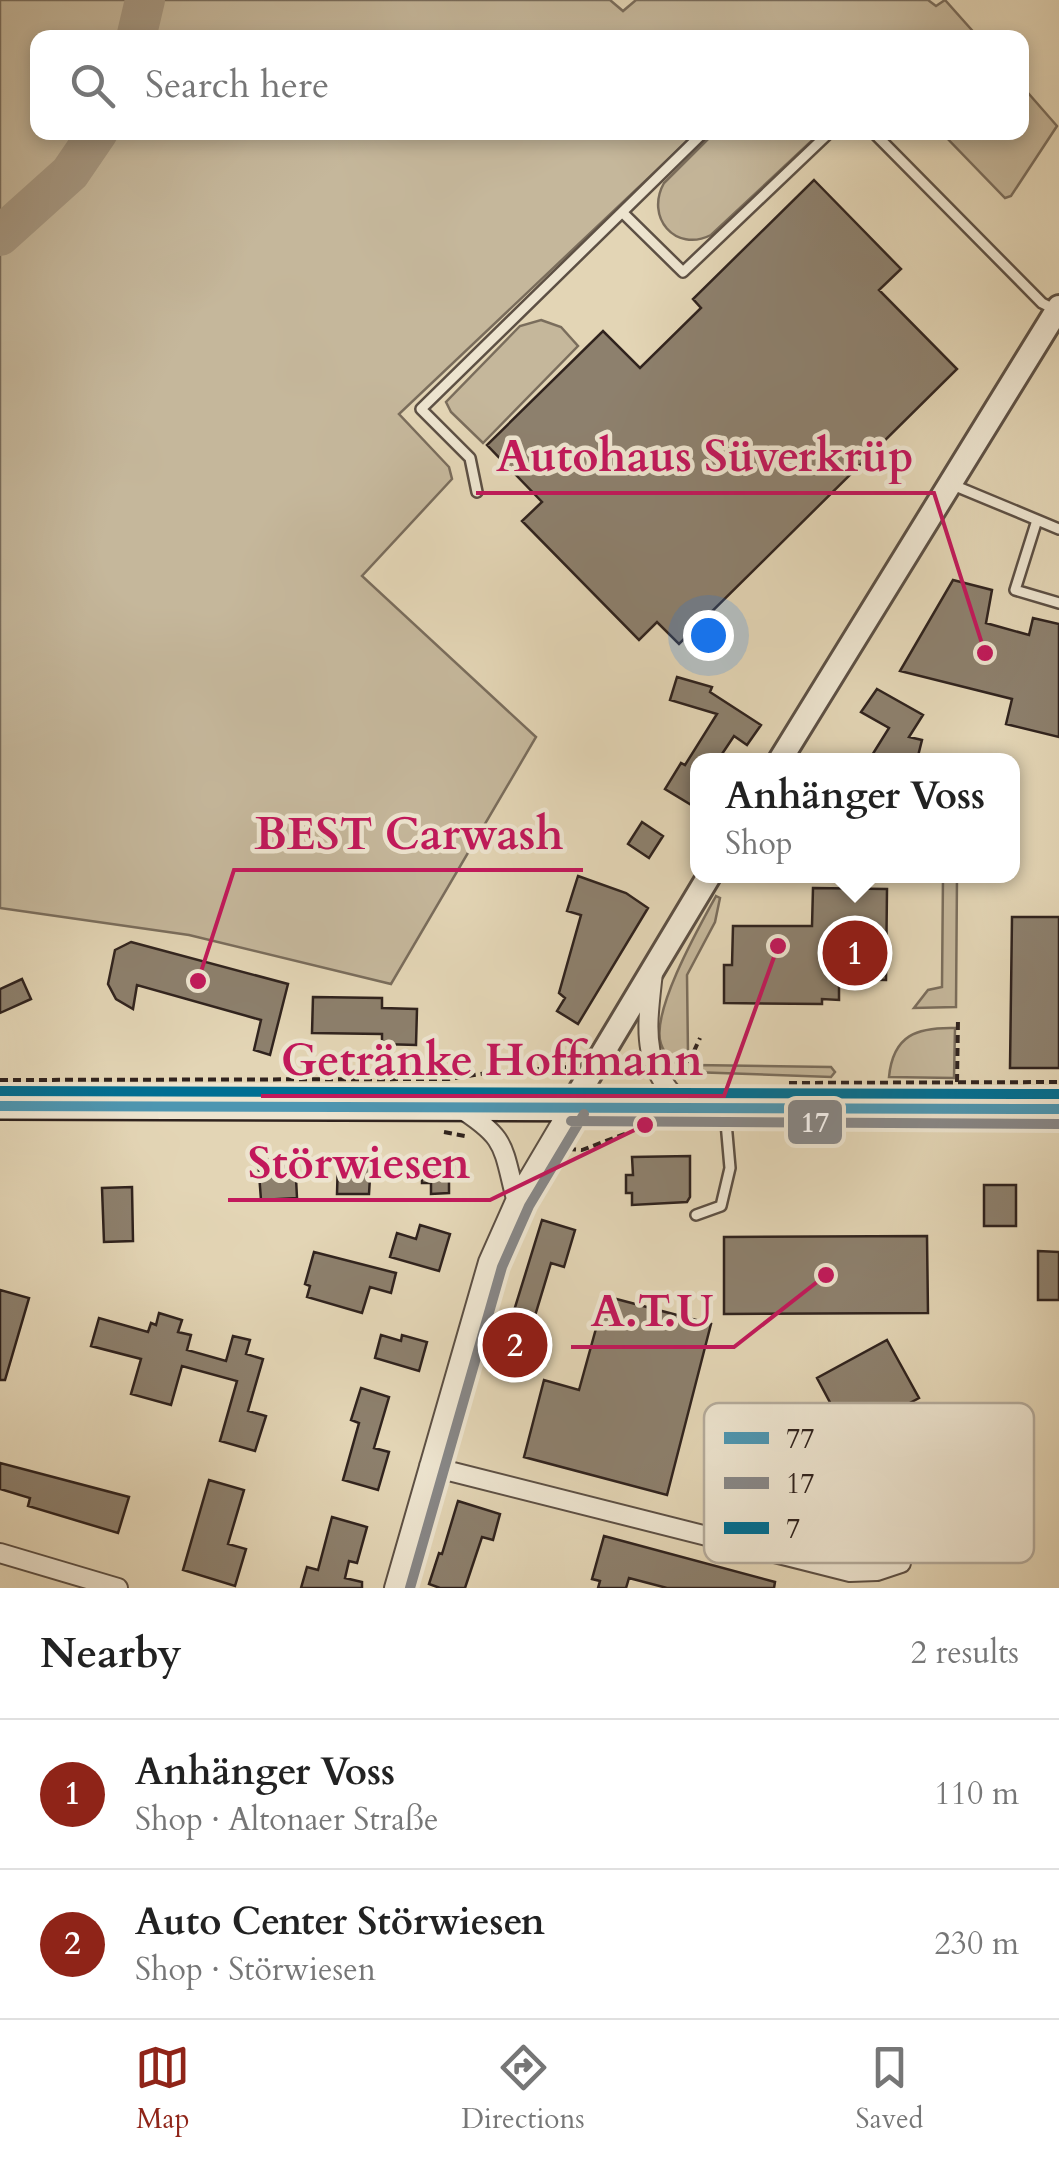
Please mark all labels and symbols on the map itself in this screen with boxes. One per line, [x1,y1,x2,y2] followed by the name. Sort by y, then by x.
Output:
[476,418,934,493] callout: Autohaus Süverkrüp
[496,426,914,487] text: Autohaus Süverkrüp
[683,610,734,661] your location
[234,795,583,870] callout: BEST Carwash
[254,804,564,865] text: BEST Carwash
[822,916,888,990] pin: 1
[261,1021,724,1096] callout: Getränke Hoffmann
[281,1030,703,1091] text: Getränke Hoffmann
[786,1098,844,1146] line badge: 17
[801,1104,829,1142] text: 17
[228,1125,490,1200] callout: Störwiesen
[248,1133,470,1194] text: Störwiesen
[571,1272,734,1347] callout: A.T.U
[591,1281,713,1342] text: A.T.U
[482,1308,548,1382] pin: 2
[704,1403,1034,1563] legend
[786,1420,815,1458] text: 77
[786,1465,815,1503] text: 17
[786,1510,800,1548] text: 7

